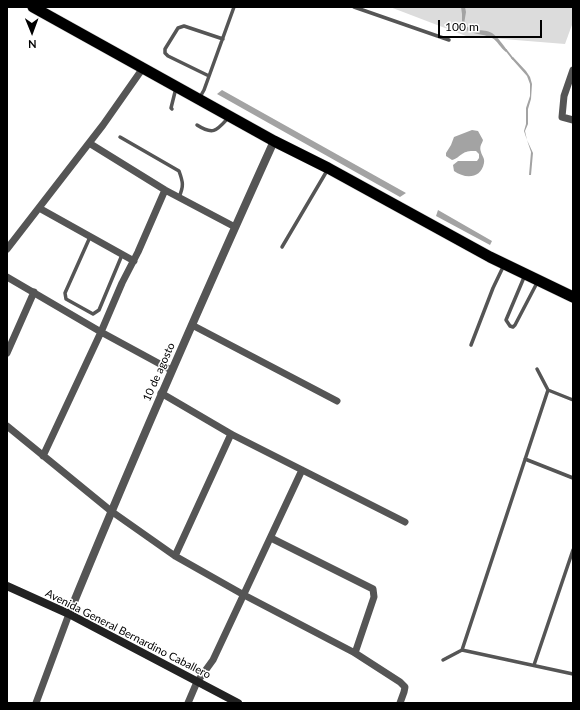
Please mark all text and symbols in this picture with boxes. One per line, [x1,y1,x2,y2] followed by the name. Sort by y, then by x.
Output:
[12,12,52,52] north arrow
[440,12,544,38] scale bar
[445,19,479,34] text: 100 m
[28,38,37,51] text: N
[140,341,178,403] street label: 10 de agosto
[43,586,213,682] street label: Avenida General Bernardino Caballero

